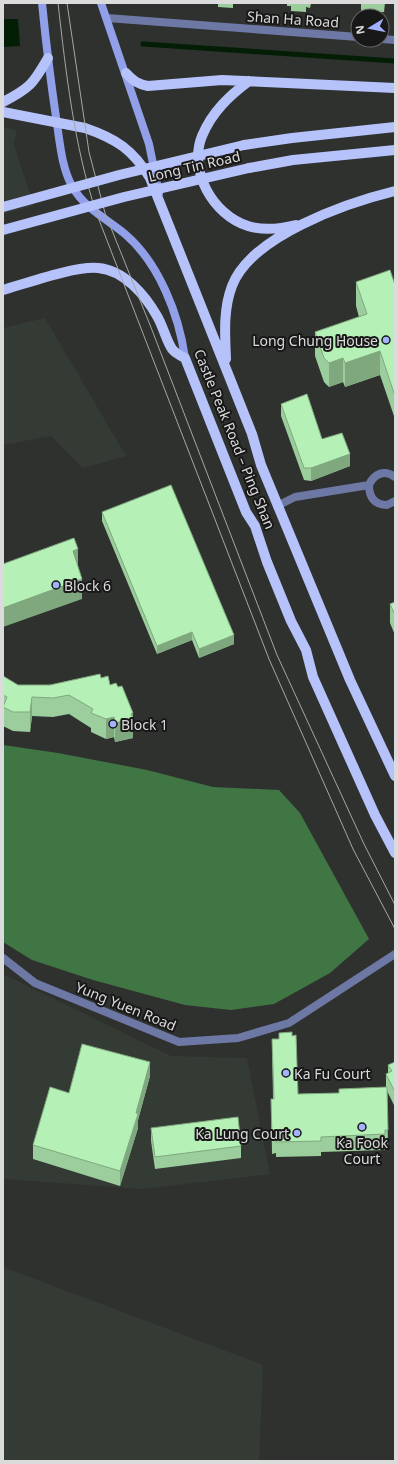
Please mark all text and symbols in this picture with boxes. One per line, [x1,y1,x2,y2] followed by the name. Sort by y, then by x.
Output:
[246,6,340,32] street label: Shan Ha Road
[350,8,390,48] north arrow
[351,24,368,36] text: N
[146,146,242,186] street label: Long Tin Road
[252,331,378,350] place label: Long Chung House
[381,335,391,345] marker: Long Chung House
[190,346,280,532] street label: Castle Peak Road – Ping Shan
[64,576,111,595] place label: Block 6
[51,580,61,590] marker: Block 6
[121,715,168,734] place label: Block 1
[108,719,118,729] marker: Block 1
[73,977,179,1035] street label: Yung Yuen Road
[294,1064,371,1083] place label: Ka Fu Court
[281,1068,291,1078] marker: Ka Fu Court
[357,1122,367,1132] marker: Ka Fook Court
[195,1124,289,1143] place label: Ka Lung Court
[292,1128,302,1138] marker: Ka Lung Court
[336,1133,388,1168] place label: Ka Fook Court

